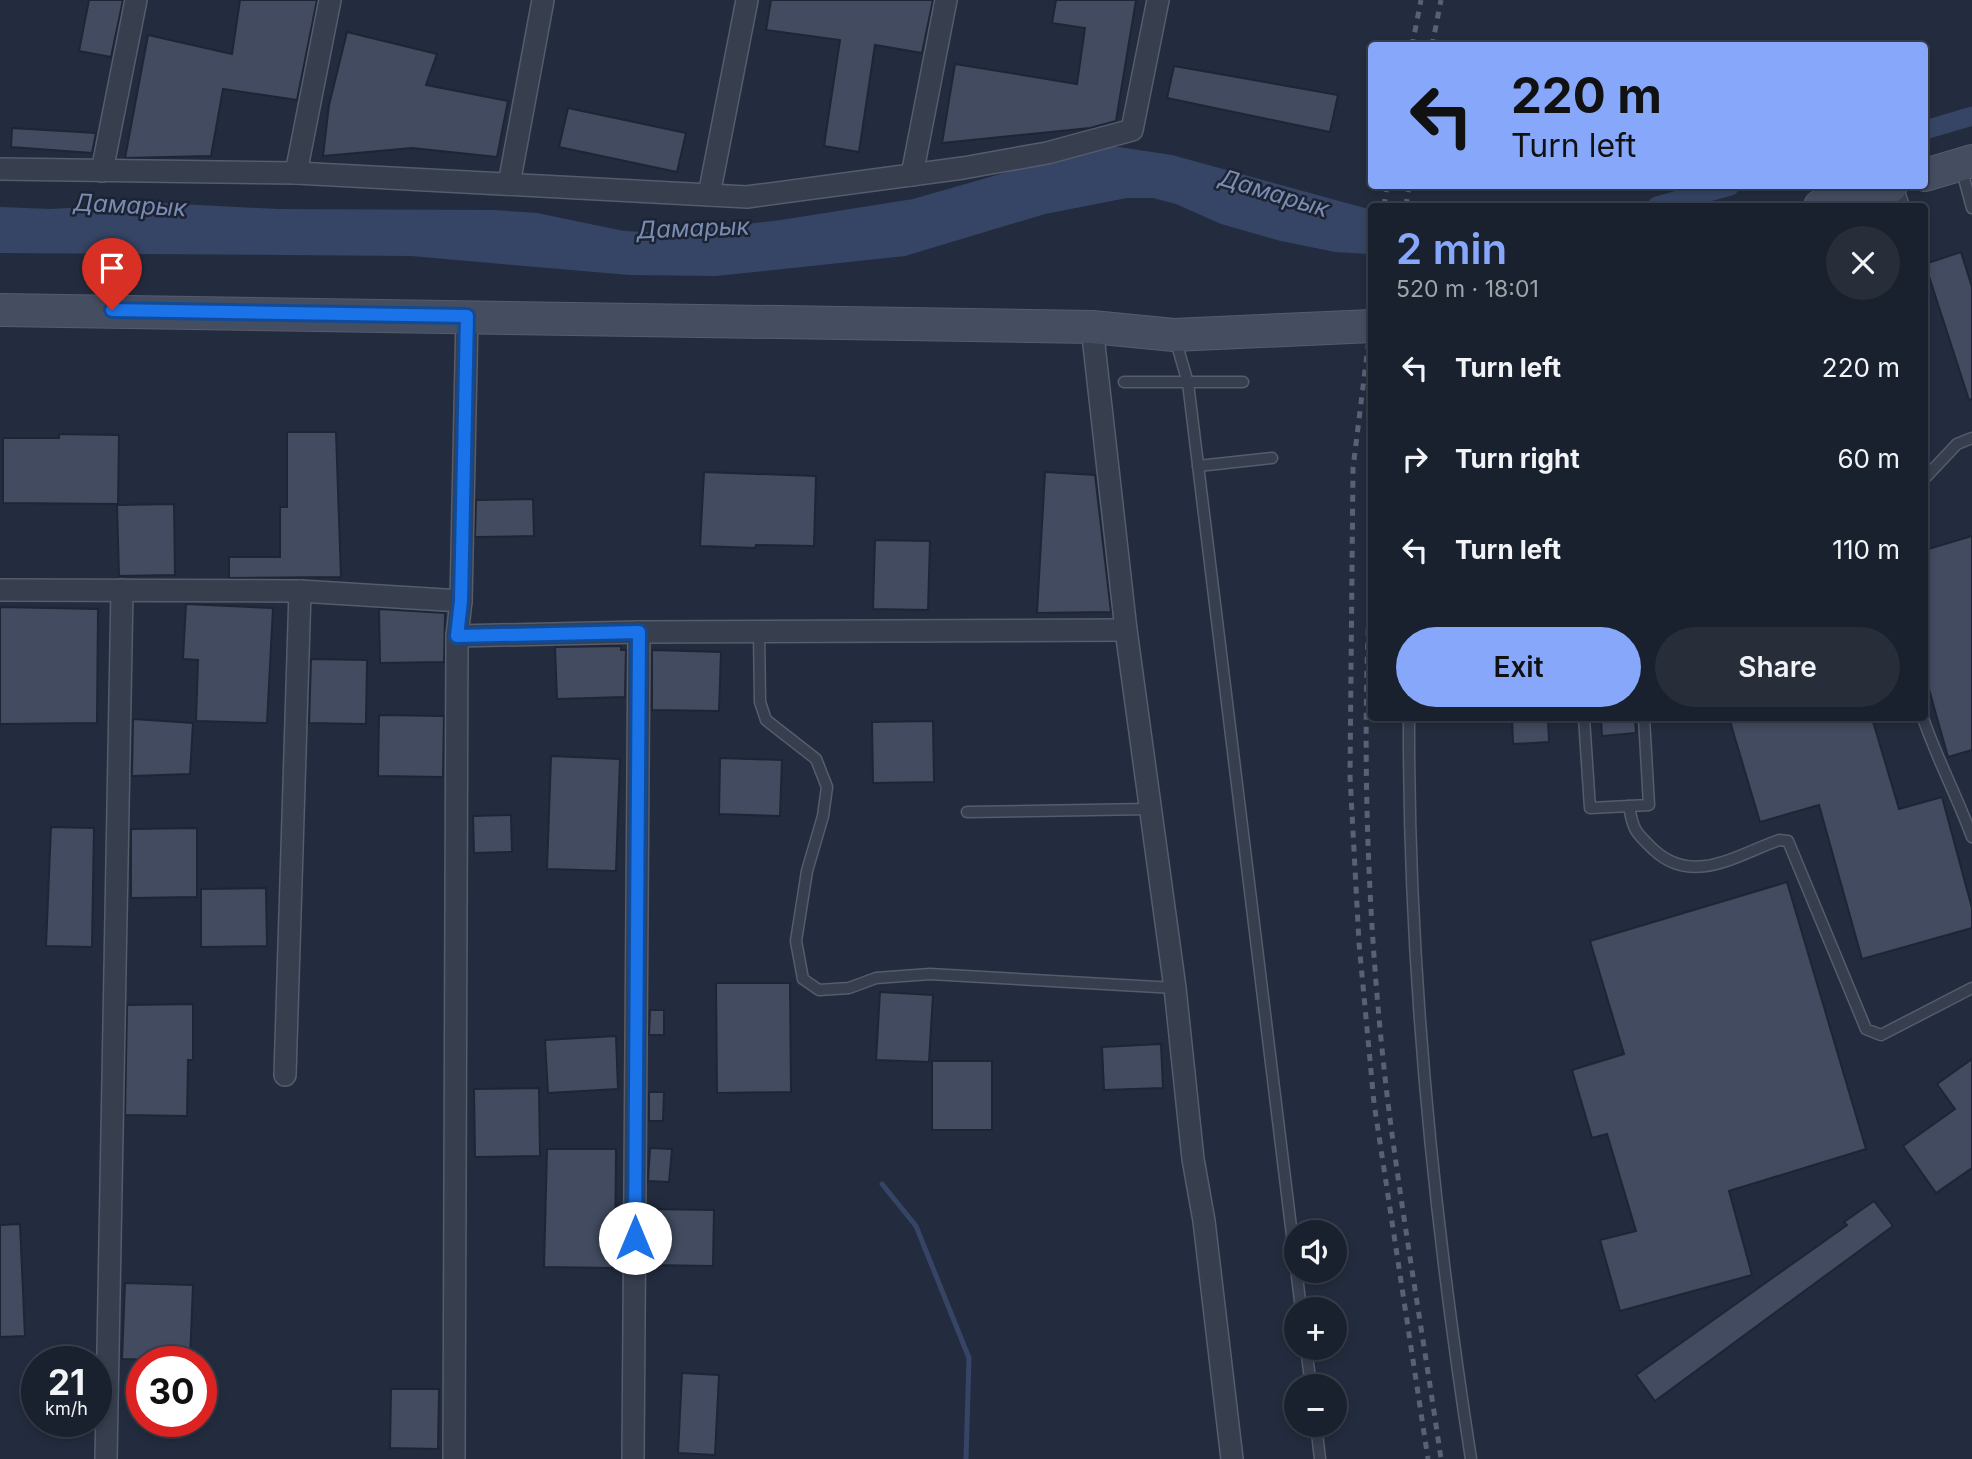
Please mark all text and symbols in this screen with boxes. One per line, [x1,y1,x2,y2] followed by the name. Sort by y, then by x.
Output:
[1511,66,1662,125] text: 220 m
[1396,70,1487,161] icon: left
[1511,126,1636,165] text: Turn left
[1215,162,1333,224] water label: Дамарык
[72,188,188,222] water label: Дамарык
[635,212,751,244] water label: Дамарык
[1396,223,1507,274] text: 2 min
[1826,226,1900,300] button: close
[82,238,142,310] pin
[93,249,131,287] icon: arrive
[1396,275,1539,303] text: 520 m · 18:01
[1396,349,1434,387] icon: left
[1455,352,1561,383] text: Turn left
[1822,352,1900,383] text: 220 m
[1396,440,1434,478] icon: right
[1455,443,1580,474] text: Turn right
[1837,443,1900,474] text: 60 m
[1396,531,1434,569] icon: left
[1455,534,1561,565] text: Turn left
[1832,534,1900,565] text: 110 m
[1396,627,1641,707] button: Exit
[1655,627,1900,707] button: Share
[598,1201,672,1275] position arrow
[1284,1220,1347,1437] map controls
[1284,1220,1347,1283] button: sound
[1284,1297,1347,1360] button: +
[126,1346,217,1437] speed limit sign: 30
[48,1361,85,1403] text: 21
[1284,1374,1347,1437] button: −
[45,1398,88,1419] text: km/h

